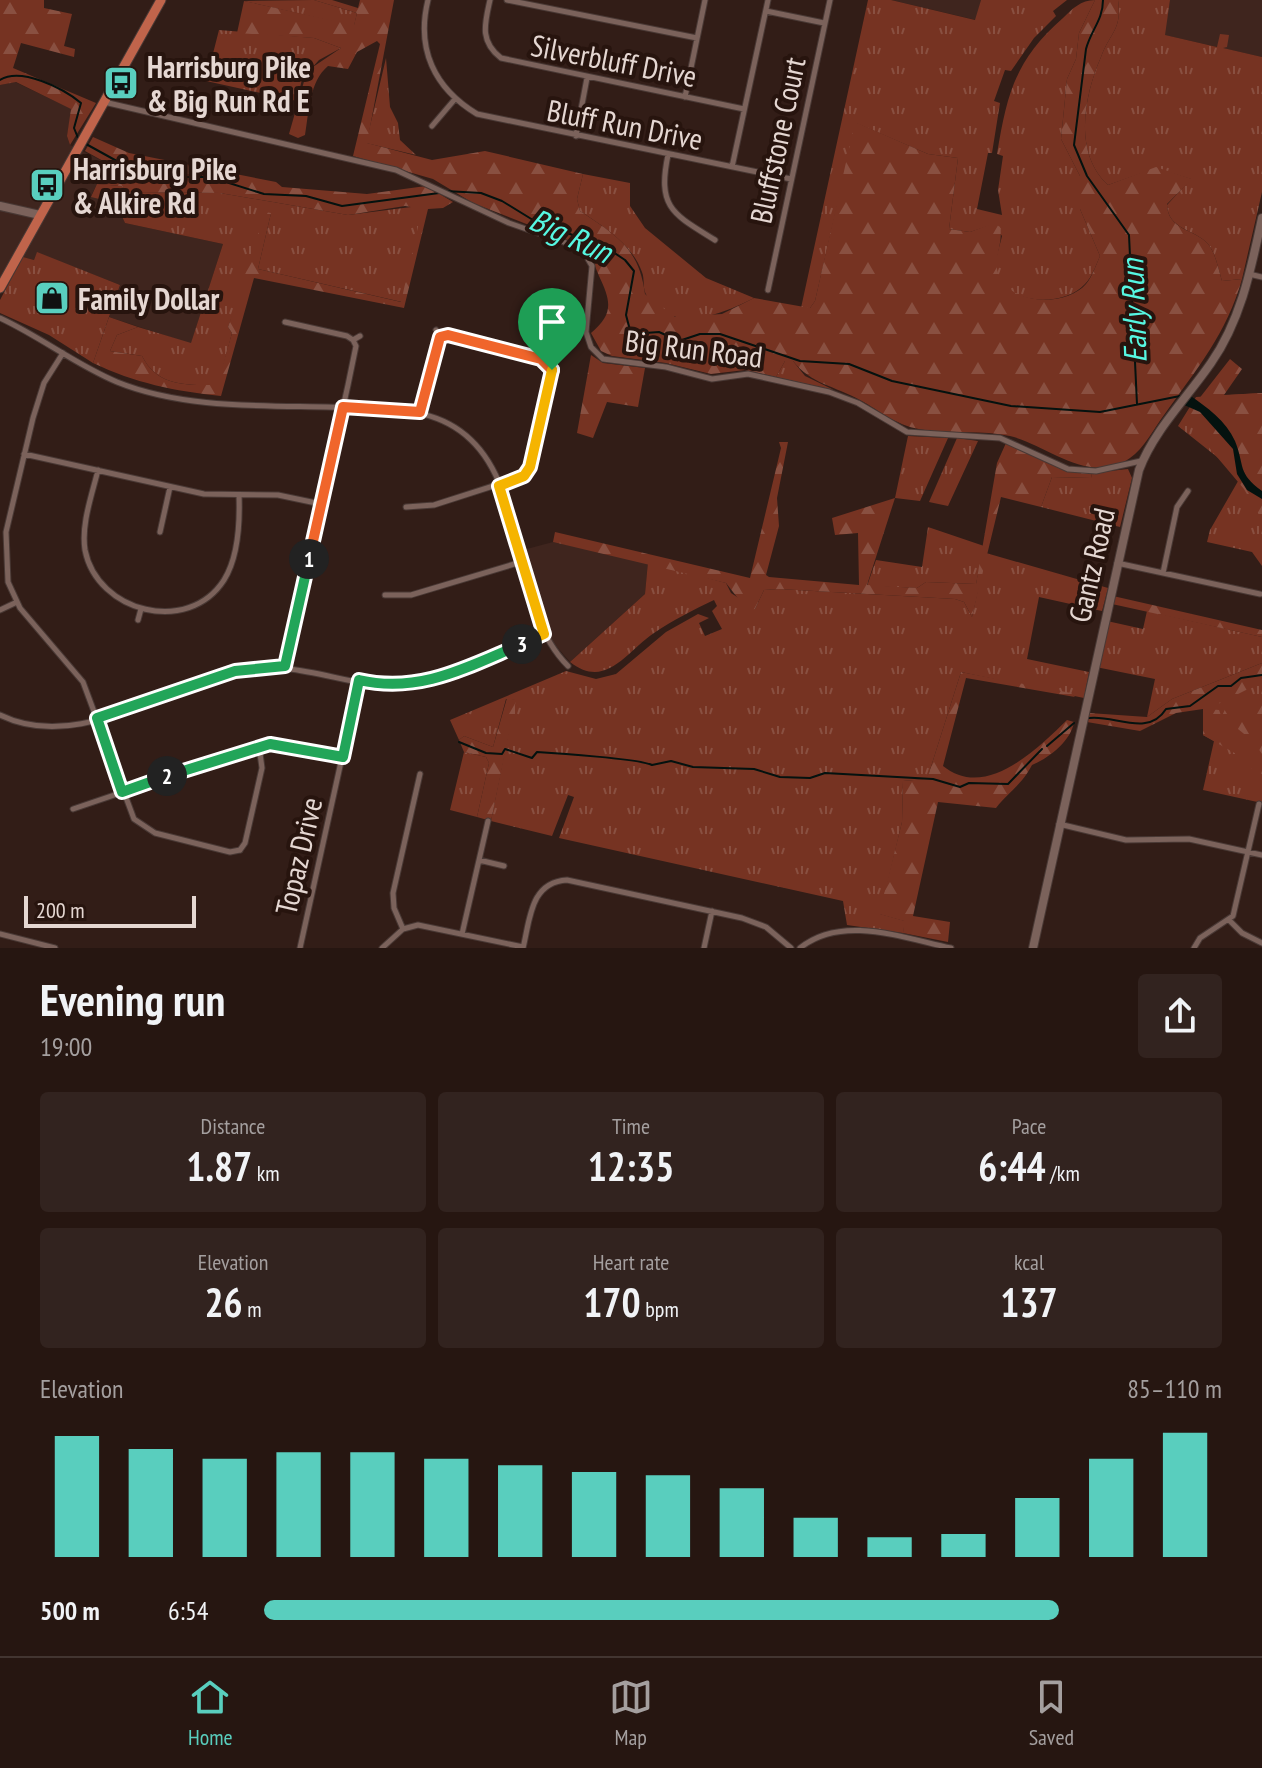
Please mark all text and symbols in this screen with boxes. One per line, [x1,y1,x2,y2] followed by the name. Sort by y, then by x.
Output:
[528,25,700,95] street label: Silverbluff Drive
[147,47,311,120] place label: Harrisburg Pike & Big Run Rd E
[740,53,814,227] street label: Bluffstone Court
[102,64,140,102] bus stop icon: Harrisburg Pike & Big Run Rd E
[544,90,706,158] street label: Bluff Run Drive
[73,149,237,222] place label: Harrisburg Pike & Alkire Rd
[28,166,66,204] bus stop icon: Harrisburg Pike & Alkire Rd
[523,198,621,273] water label: Big Run
[1110,256,1156,364] water label: Early Run
[33,279,71,317] shop icon: Family Dollar
[78,279,220,318] place label: Family Dollar
[518,288,586,370] pin
[530,300,574,344] icon: arrive
[623,320,765,376] street label: Big Run Road
[1059,504,1123,626] street label: Gantz Road
[289,539,329,579] pin: 1
[304,545,314,573] text: 1
[502,624,542,664] pin: 3
[517,630,527,658] text: 3
[147,756,187,796] pin: 2
[162,762,172,790] text: 2
[266,794,330,918] street label: Topaz Drive
[24,892,196,928] scale bar
[36,896,85,924] text: 200 m
[40,971,225,1028] text: Evening run
[1138,974,1222,1058] button: share
[40,1030,92,1063] text: 19:00
[201,1112,265,1140] text: Distance
[612,1112,650,1140] text: Time
[1012,1112,1046,1140] text: Pace
[186,1140,252,1192] text: 1.87
[588,1140,674,1192] text: 12:35
[978,1140,1046,1192] text: 6:44
[252,1159,280,1187] text: km
[1046,1159,1080,1187] text: /km
[198,1248,268,1276] text: Elevation
[593,1248,669,1276] text: Heart rate
[1014,1248,1044,1276] text: kcal
[204,1276,243,1328] text: 26
[583,1276,641,1328] text: 170
[1000,1276,1058,1328] text: 137
[243,1295,262,1323] text: m
[641,1295,679,1323] text: bpm
[40,1372,123,1405] text: Elevation
[1127,1372,1222,1405] text: 85–110 m
[40,1594,100,1627] text: 500 m
[168,1594,208,1627] text: 6:54
[188,1675,233,1751] tab: Home
[609,1675,653,1751] tab: Map
[1029,1675,1074,1751] tab: Saved

